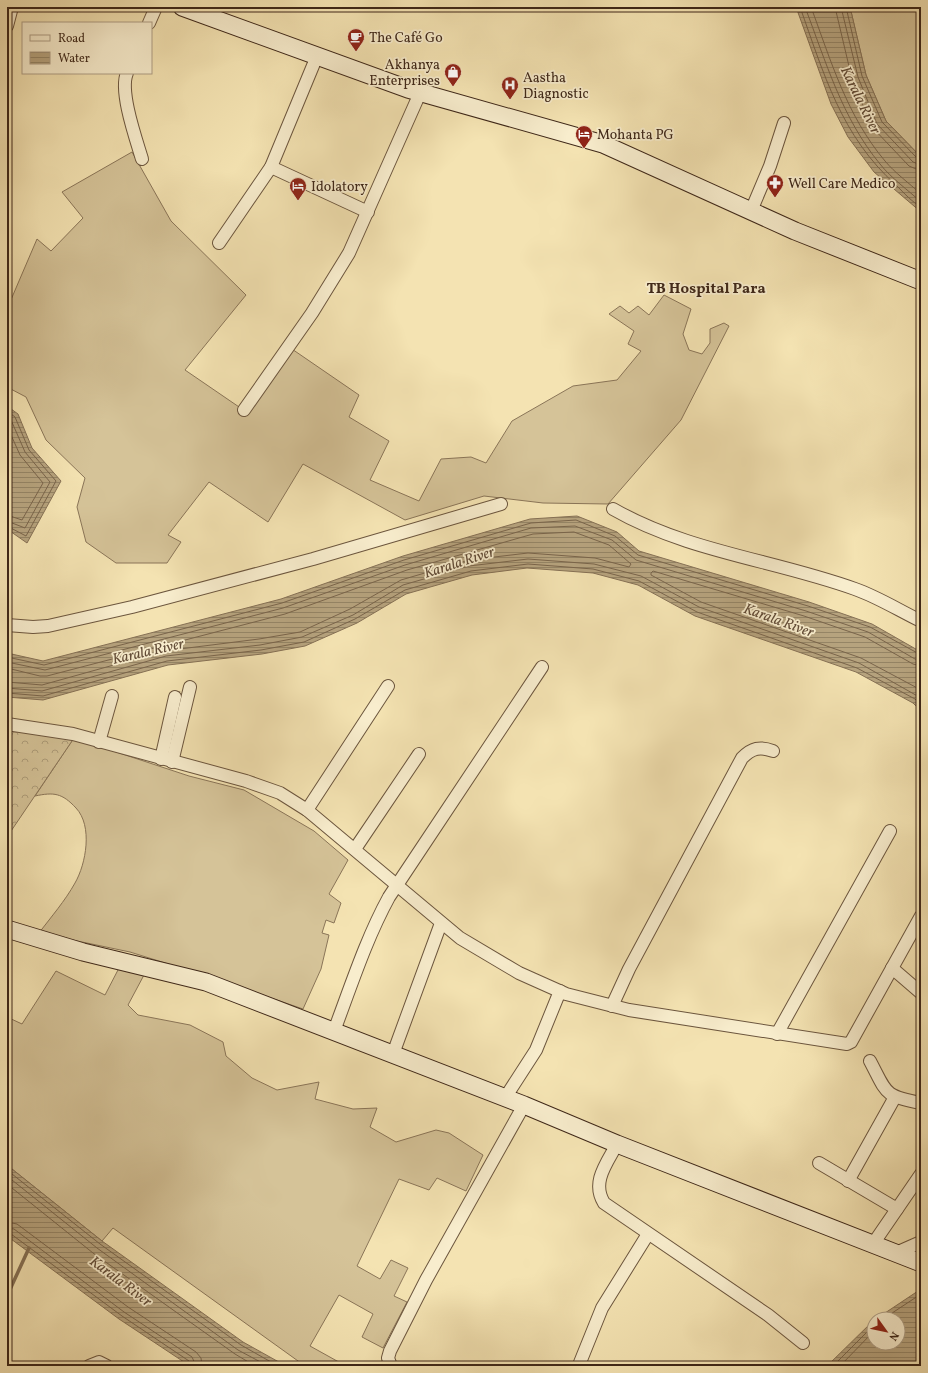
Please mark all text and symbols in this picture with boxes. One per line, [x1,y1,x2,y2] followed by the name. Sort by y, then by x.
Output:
[22,22,152,74] legend
[346,27,366,52] cafe icon: The Café Go
[369,29,443,48] place label: The Café Go
[58,31,85,47] text: Road
[58,51,90,67] text: Water
[369,56,440,91] place label: Akhanya Enterprises
[443,62,463,87] shop icon: Akhanya Enterprises
[834,63,885,139] water label: Karala River
[523,69,589,104] place label: Aastha Diagnostic
[500,75,520,100] hospital icon: Aastha Diagnostic
[574,124,594,149] hotel icon: Mohanta PG
[597,126,674,145] place label: Mohanta PG
[765,173,785,198] pharmacy icon: Well Care Medico
[788,175,895,194] place label: Well Care Medico
[288,176,308,201] hotel icon: Idolatory
[311,178,368,197] place label: Idolatory
[646,279,766,300] district label: TB Hospital Para
[421,542,498,585] water label: Karala River
[740,599,817,644] water label: Karala River
[110,634,187,671] water label: Karala River
[85,1252,156,1313] water label: Karala River
[866,1311,906,1351] north arrow
[885,1328,902,1343] text: N

